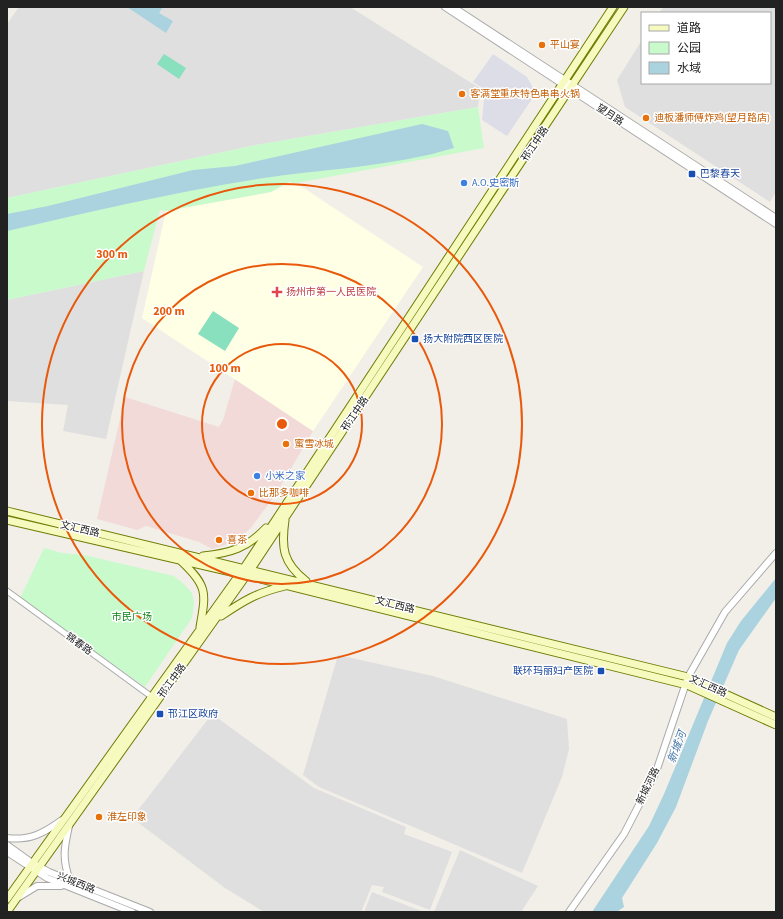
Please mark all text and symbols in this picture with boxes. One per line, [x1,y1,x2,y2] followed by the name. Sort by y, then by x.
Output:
[641,12,771,84] legend
[677,20,701,37] text: 道路
[550,38,580,52] place label: 平山宴
[537,40,547,50] marker: 平山宴
[677,40,701,57] text: 公园
[677,60,701,77] text: 水域
[470,87,580,101] place label: 客满堂重庆特色串串火锅
[457,89,467,99] marker: 客满堂重庆特色串串火锅
[594,101,626,129] street label: 望月路
[654,111,770,125] place label: 迪板潘师傅炸鸡(望月路店)
[641,113,651,123] marker: 迪板潘师傅炸鸡(望月路店)
[518,124,552,164] street label: 邗江中路
[700,167,740,181] place label: 巴黎春天
[687,169,697,179] marker: 巴黎春天
[472,176,519,190] place label: A.O.史密斯
[459,178,469,188] marker: A.O.史密斯
[96,246,128,263] text: 300 m
[286,285,376,299] place label: 扬州市第一人民医院
[271,286,283,298] marker: 扬州市第一人民医院
[153,303,185,320] text: 200 m
[423,332,503,346] place label: 扬大附院西区医院
[410,334,420,344] marker: 扬大附院西区医院
[209,360,241,377] text: 100 m
[338,394,372,434] street label: 邗江中路
[275,417,289,431] centre of rings
[294,437,334,451] place label: 蜜雪冰城
[281,439,291,449] marker: 蜜雪冰城
[265,469,306,483] place label: 小米之家
[252,471,262,481] marker: 小米之家
[259,486,309,500] place label: 比那多咖啡
[246,488,256,498] marker: 比那多咖啡
[59,518,101,540] street label: 文汇西路
[227,533,248,547] place label: 喜茶
[214,535,224,545] marker: 喜茶
[374,593,416,617] street label: 文汇西路
[112,610,152,624] park label: 市民广场
[63,630,95,658] street label: 锦春路
[155,661,189,701] street label: 邗江中路
[513,664,593,678] place label: 联环玛丽妇产医院
[596,666,606,676] marker: 联环玛丽妇产医院
[687,671,729,701] street label: 文汇西路
[168,707,218,721] place label: 邗江区政府
[155,709,165,719] marker: 邗江区政府
[664,727,691,765] water label: 新城河
[633,765,663,807] street label: 新城河路
[107,810,147,824] place label: 淮左印象
[94,812,104,822] marker: 淮左印象
[55,869,97,897] street label: 兴城西路

